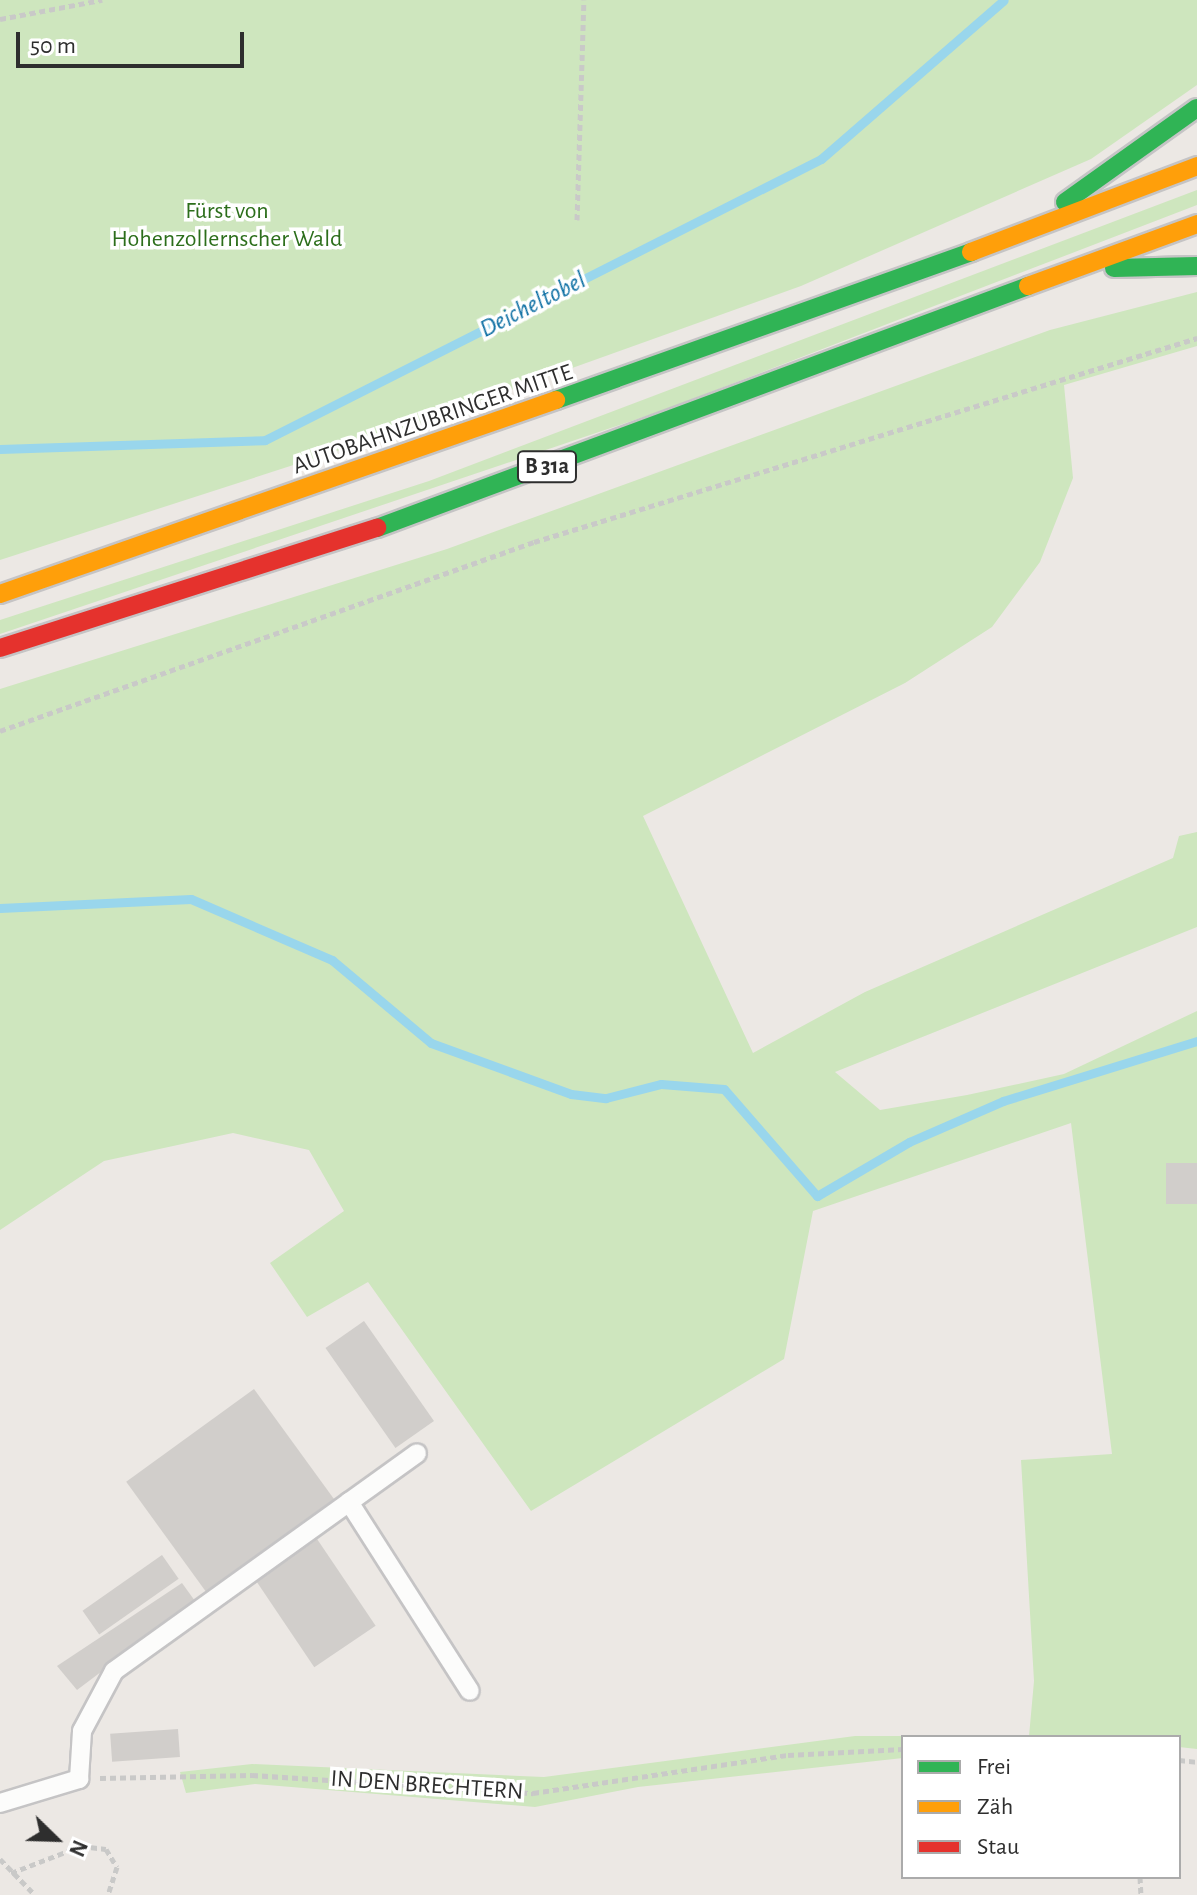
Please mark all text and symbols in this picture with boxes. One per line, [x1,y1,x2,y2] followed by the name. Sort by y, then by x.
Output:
[20,16,248,66] scale bar
[30,34,76,58] text: 50 m
[112,198,342,254] park label: Fürst von Hohenzollernscher Wald
[474,265,592,345] water label: Deicheltobel
[289,359,577,481] street label: AUTOBAHNZUBRINGER MITTE
[515,449,579,485] road number: B 31a
[901,1735,1181,1879] legend
[977,1755,1011,1779] text: Frei
[330,1765,524,1807] street label: IN DEN BRECHTERN
[977,1795,1013,1819] text: Zäh
[16,1799,96,1879] north arrow
[977,1835,1019,1859] text: Stau
[65,1837,91,1860] text: N

